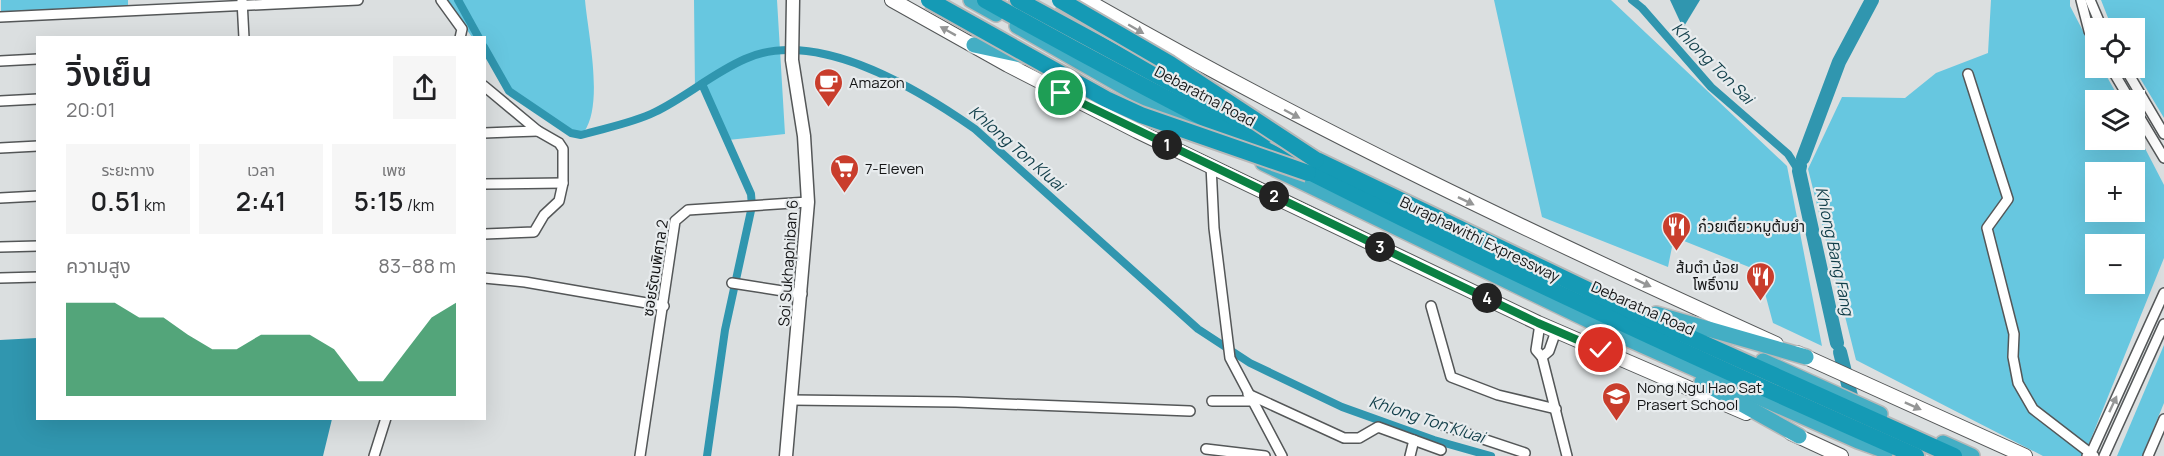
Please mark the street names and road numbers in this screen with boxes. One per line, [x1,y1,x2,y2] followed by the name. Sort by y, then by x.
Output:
[1151,61,1259,131] street label: Debaratna Road
[1397,191,1564,287] street label: Buraphawithi Expressway
[773,199,803,327] street label: Soi Sukhaphiban 6
[637,218,673,318] street label: ซอยรัตนพิศาล 2
[1588,276,1698,340] street label: Debaratna Road

